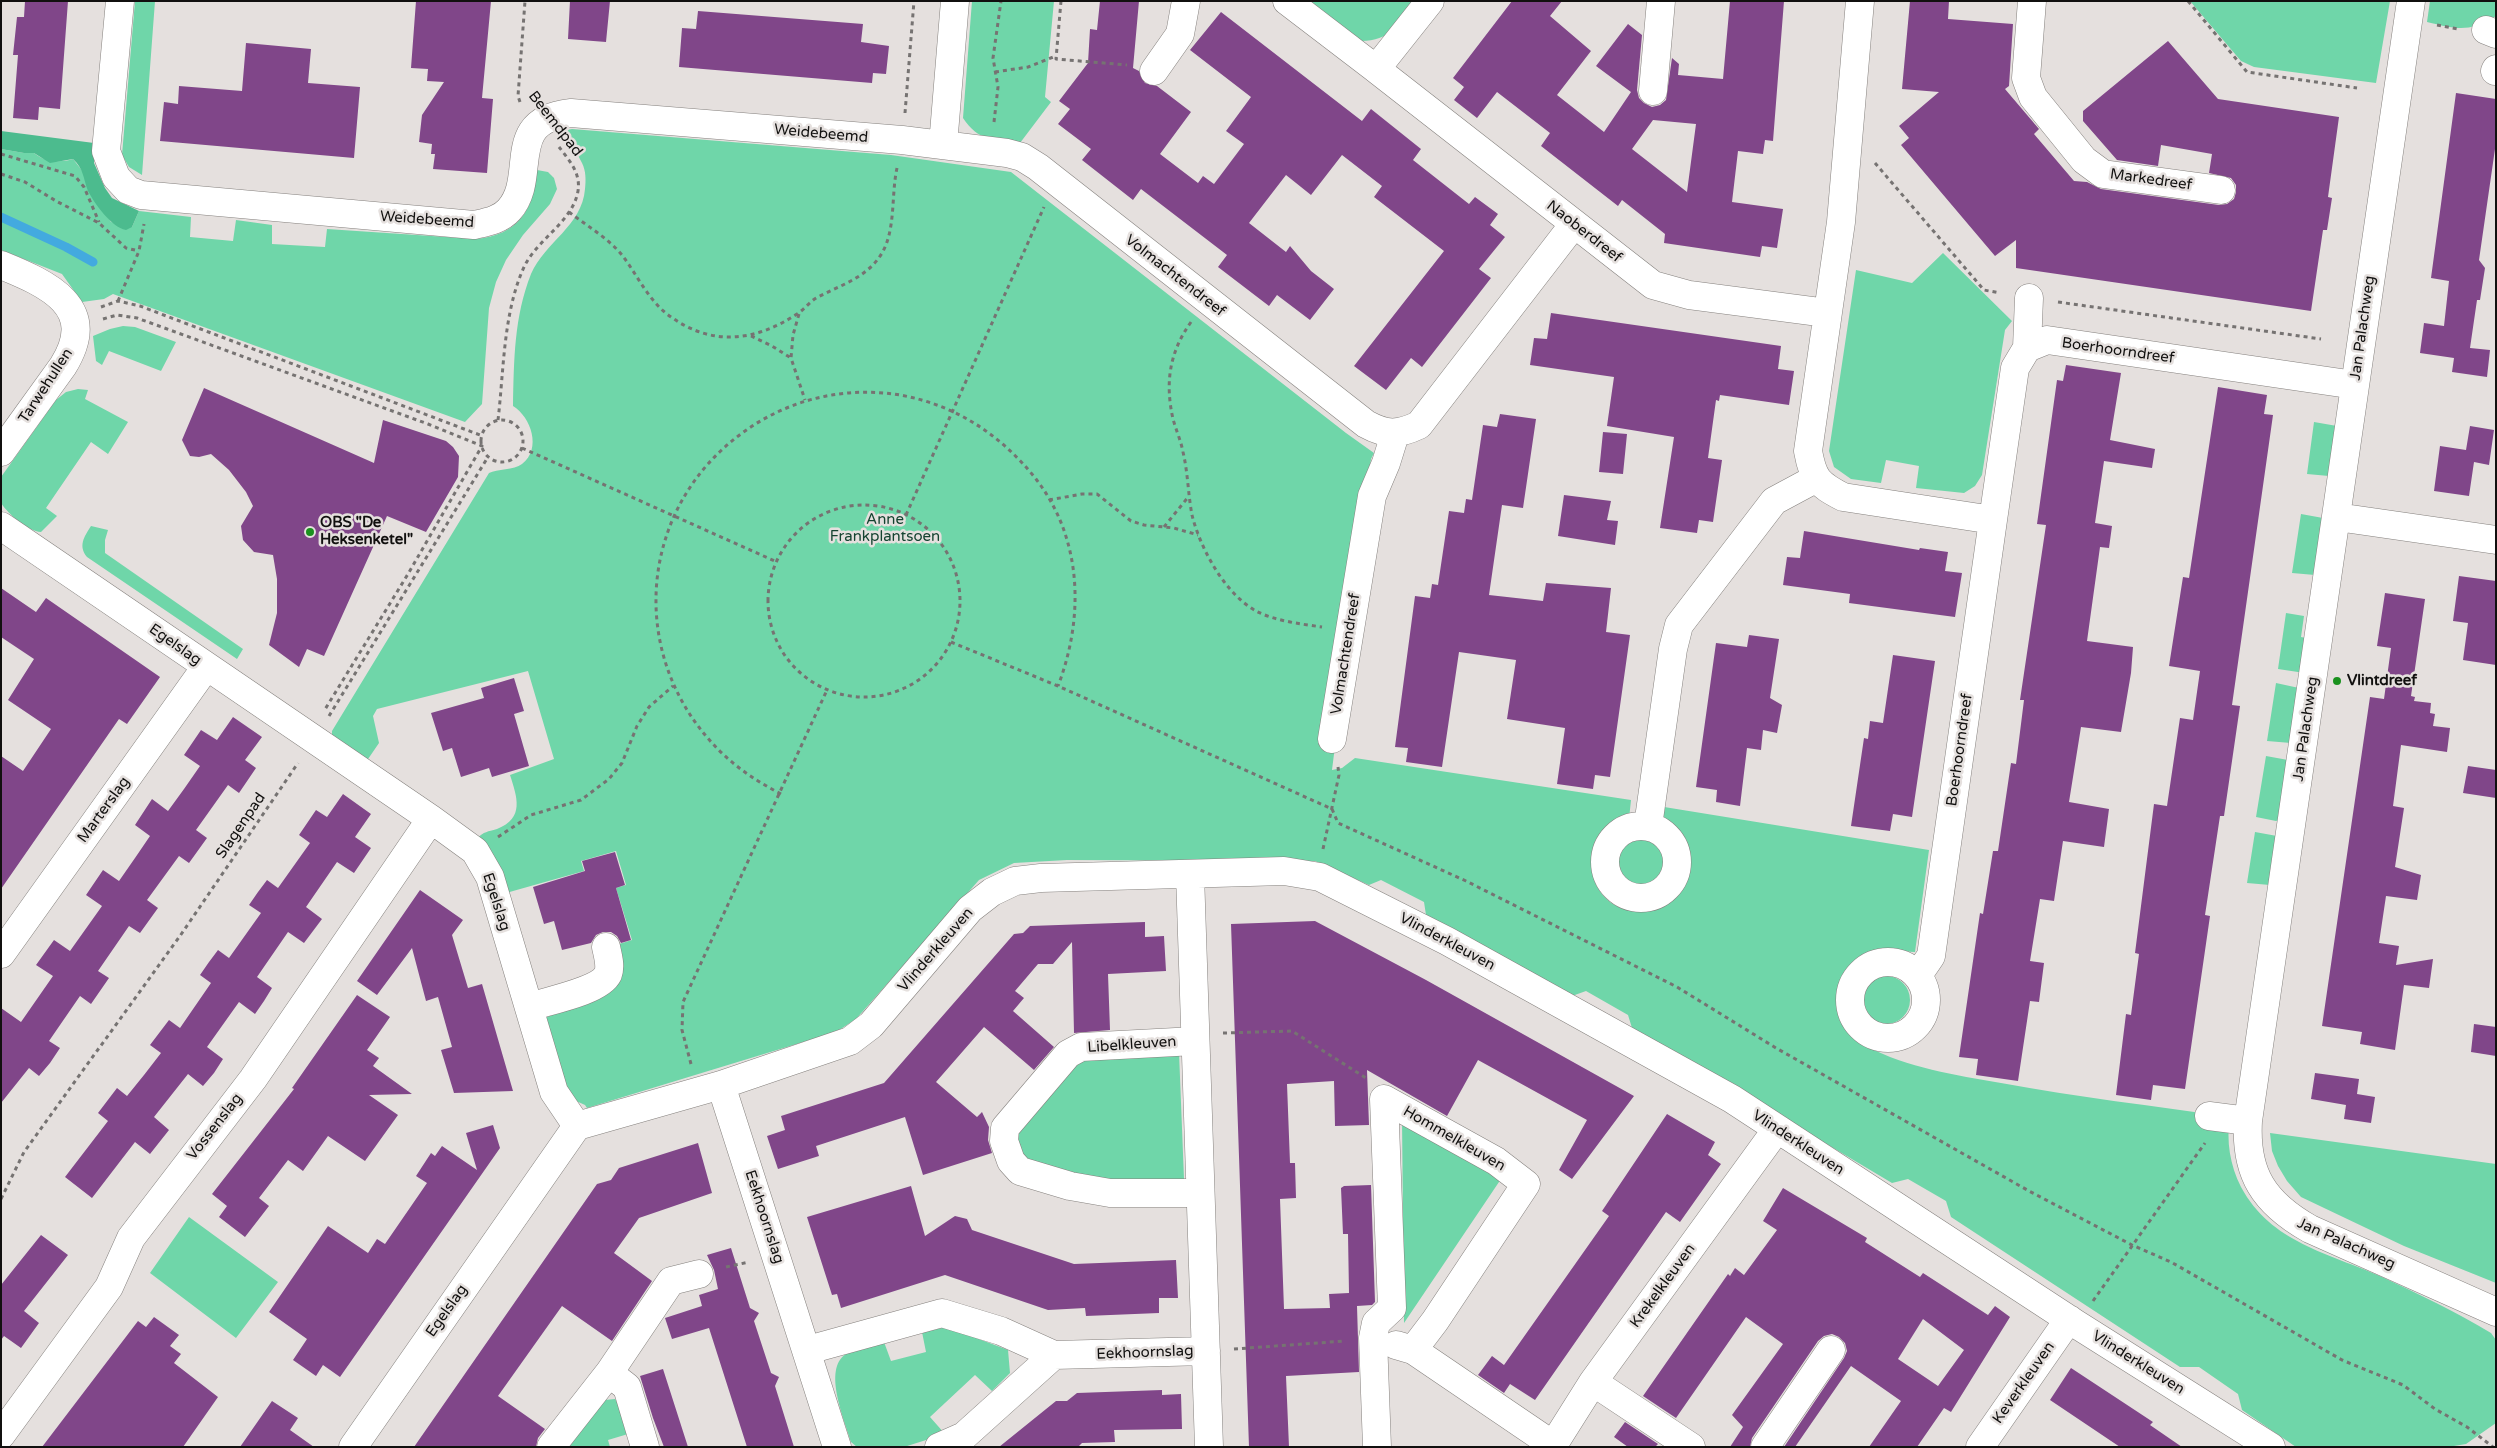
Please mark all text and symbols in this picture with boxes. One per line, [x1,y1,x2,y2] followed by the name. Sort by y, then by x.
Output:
[524,88,586,160] street label: Beemdpad
[773,121,869,147] street label: Weidebeemd
[2109,165,2193,195] street label: Markedreef
[1543,197,1625,267] street label: Naoberdreef
[379,208,475,232] street label: Weidebeemd
[1121,231,1229,321] street label: Volmachtendreef
[2347,275,2379,381] street label: Jan Palachweg
[2060,334,2176,368] street label: Boerhoorndreef
[15,345,77,427] street label: Tarwehullen
[830,511,940,546] park label: Anne Frankplantsoen
[320,514,413,549] place label: OBS "De Heksenketel"
[304,526,316,538] marker: OBS "De Heksenketel"
[1328,592,1364,716] street label: Volmachtendreef
[145,620,205,670] street label: Egelslag
[2347,672,2417,690] place label: Vlintdreef
[2331,675,2343,687] marker: Vlintdreef
[2290,676,2322,782] street label: Jan Palachweg
[1943,692,1977,808] street label: Boerhoorndreef
[74,773,134,847] street label: Marterslag
[212,790,270,862] street label: Slagenpad
[478,871,514,933] street label: Egelslag
[895,904,977,996] street label: Vlinderkleuven
[1396,909,1498,975] street label: Vlinderkleuven
[1087,1033,1177,1057] street label: Libelkleuven
[183,1090,247,1164] street label: Vossenslag
[1400,1102,1508,1176] street label: Hommelkleuven
[1749,1107,1847,1179] street label: Vlinderkleuven
[740,1168,788,1266] street label: Eekhoornslag
[2294,1214,2398,1274] street label: Jan Palachweg
[1627,1241,1699,1331] street label: Krekelkleuven
[422,1281,472,1341] street label: Egelslag
[2088,1327,2188,1399] street label: Vlinderkleuven
[1989,1339,2059,1427] street label: Keverkleuven
[1096,1342,1194,1364] street label: Eekhoornslag

